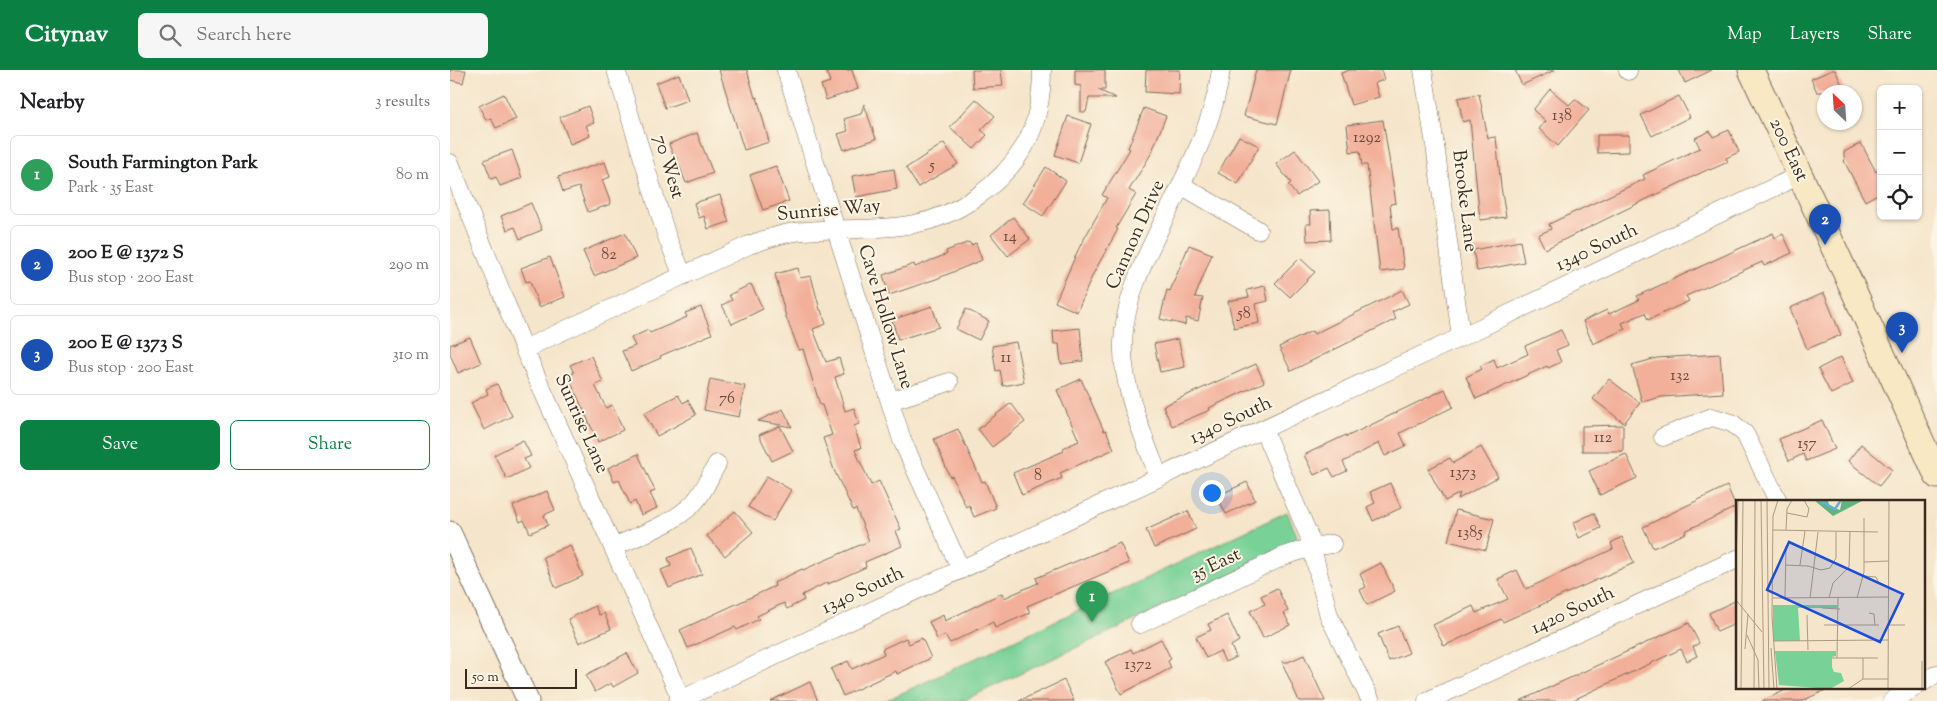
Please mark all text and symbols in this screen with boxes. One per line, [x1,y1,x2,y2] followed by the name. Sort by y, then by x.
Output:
[138,13,488,58] search box
[25,18,108,52] text: Citynav
[156,21,184,49] icon: search
[196,22,292,49] text: Search here
[1727,22,1762,48] text: Map
[1790,22,1840,48] text: Layers
[1868,22,1912,48] text: Share
[1817,85,1862,130] north arrow
[1877,85,1922,220] map controls
[1877,85,1922,130] button: +
[20,88,85,118] text: Nearby
[375,91,430,114] text: 3 results
[1552,105,1572,128] house number: 138
[1762,114,1815,187] street label: 200 East
[1353,127,1382,150] house number: 1292
[1877,130,1922,175] button: −
[646,132,691,203] street label: 70 West
[1444,148,1484,254] street label: Brooke Lane
[68,150,258,177] text: South Farmington Park
[928,155,935,178] house number: 5
[34,164,40,187] text: 1
[396,164,429,187] text: 80 m
[1877,175,1922,220] button: locate
[1100,176,1172,294] street label: Cannon Drive
[68,177,154,200] text: Park · 35 East
[776,193,883,229] street label: Sunrise Way
[1809,204,1841,245] pin: 2
[1551,217,1643,279] street label: 1340 South
[1003,226,1017,249] house number: 14
[68,240,184,267] text: 200 E @ 1372 S
[850,241,920,393] street label: Cave Hollow Lane
[601,244,617,267] house number: 82
[33,254,41,277] text: 2
[389,254,429,277] text: 290 m
[68,267,194,290] text: Bus stop · 200 East
[1236,303,1251,326] house number: 58
[1886,312,1918,353] pin: 3
[68,330,183,357] text: 200 E @ 1373 S
[34,344,40,367] text: 3
[392,344,429,367] text: 310 m
[1001,347,1012,370] house number: 11
[68,357,194,380] text: Bus stop · 200 East
[1670,365,1690,388] house number: 132
[547,370,615,478] street label: Sunrise Lane
[719,388,735,411] house number: 76
[1185,390,1277,452] street label: 1340 South
[20,420,220,470] button: Save
[230,420,430,470] button: Share
[1594,427,1613,450] house number: 112
[1798,433,1816,456] house number: 157
[1450,462,1476,485] house number: 1373
[1034,465,1042,488] house number: 8
[1199,480,1225,506] your location
[1736,500,1924,688] inset map
[1457,522,1483,545] house number: 1385
[1187,541,1246,588] street label: 35 East
[817,560,909,622] street label: 1340 South
[1527,580,1619,642] street label: 1420 South
[1076,581,1108,622] pin: 1
[1124,654,1152,677] house number: 1372
[465,666,578,689] scale bar
[472,668,499,688] text: 50 m

